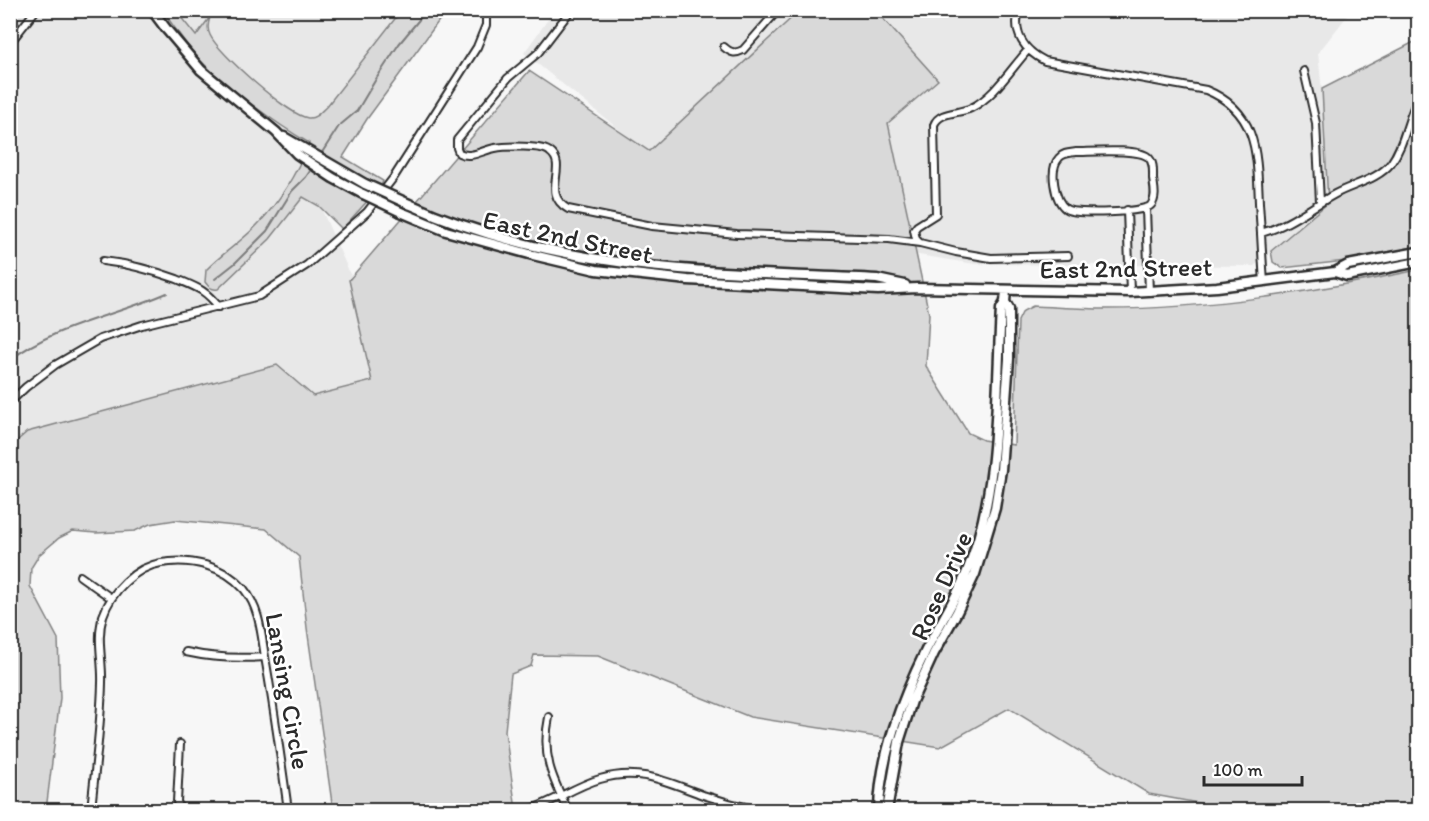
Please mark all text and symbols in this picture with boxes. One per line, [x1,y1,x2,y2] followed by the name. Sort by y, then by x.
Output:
[480,203,656,271] street label: East 2nd Street
[1039,250,1213,286] street label: East 2nd Street
[903,527,979,645] street label: Rose Drive
[258,610,318,772] street label: Lansing Circle
[1204,749,1302,787] scale bar
[1213,759,1263,781] text: 100 m

